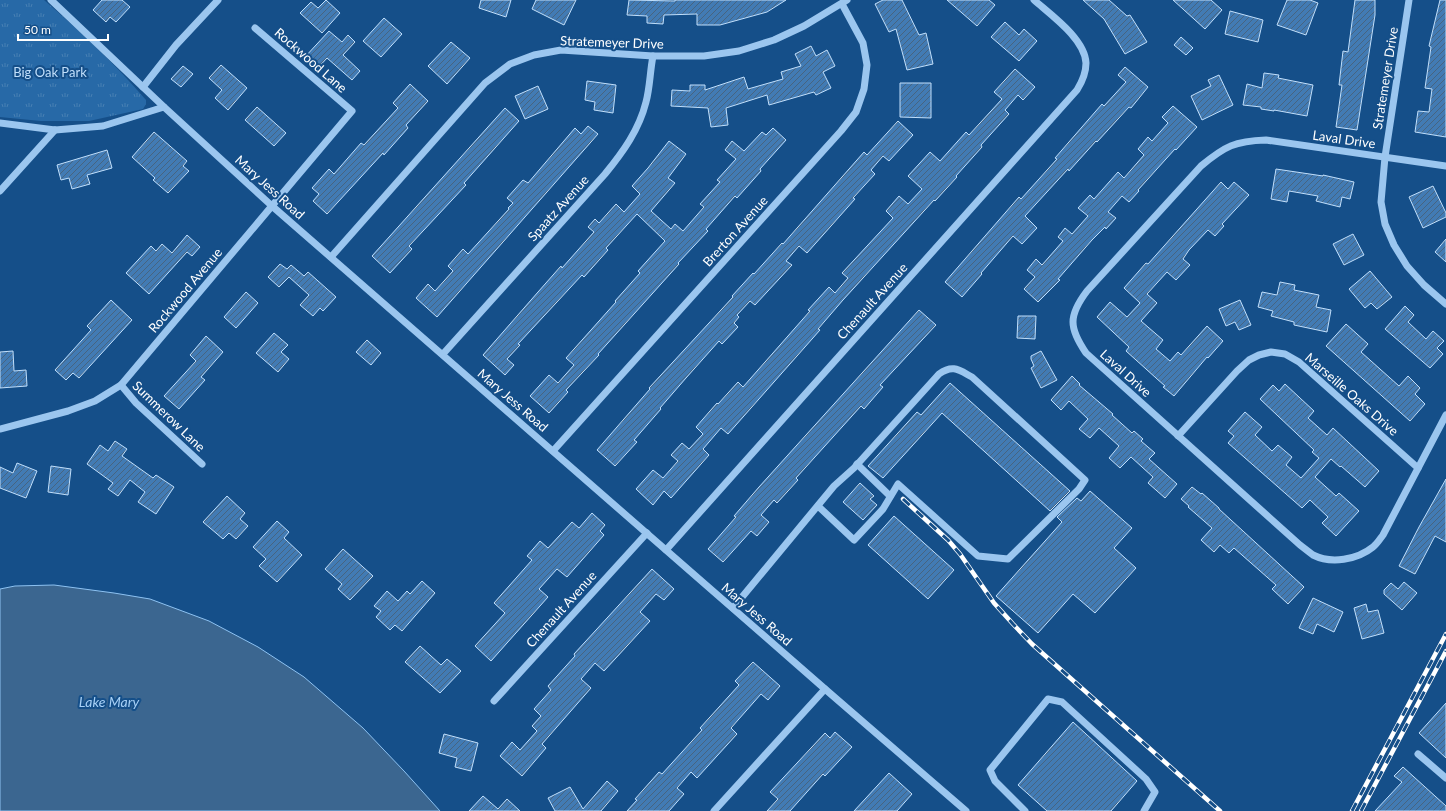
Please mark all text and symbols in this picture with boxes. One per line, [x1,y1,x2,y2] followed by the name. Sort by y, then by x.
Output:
[18,16,108,42] scale bar
[24,22,51,37] text: 50 m
[272,24,351,96] street label: Rockwood Lane
[1369,26,1401,130] street label: Stratemeyer Drive
[560,32,664,52] street label: Stratemeyer Drive
[13,64,87,80] park label: Big Oak Park
[1311,127,1377,151] street label: Laval Drive
[232,152,308,222] street label: Mary Jess Road
[524,172,592,244] street label: Spaatz Avenue
[699,192,771,270] street label: Brerton Avenue
[145,244,225,336] street label: Rockwood Avenue
[833,259,911,343] street label: Chenault Avenue
[1097,346,1155,400] street label: Laval Drive
[1302,349,1402,439] street label: Marseille Oaks Drive
[475,365,551,435] street label: Mary Jess Road
[129,377,209,455] street label: Summerow Lane
[522,567,600,651] street label: Chenault Avenue
[719,579,795,649] street label: Mary Jess Road
[79,693,139,710] water label: Lake Mary

